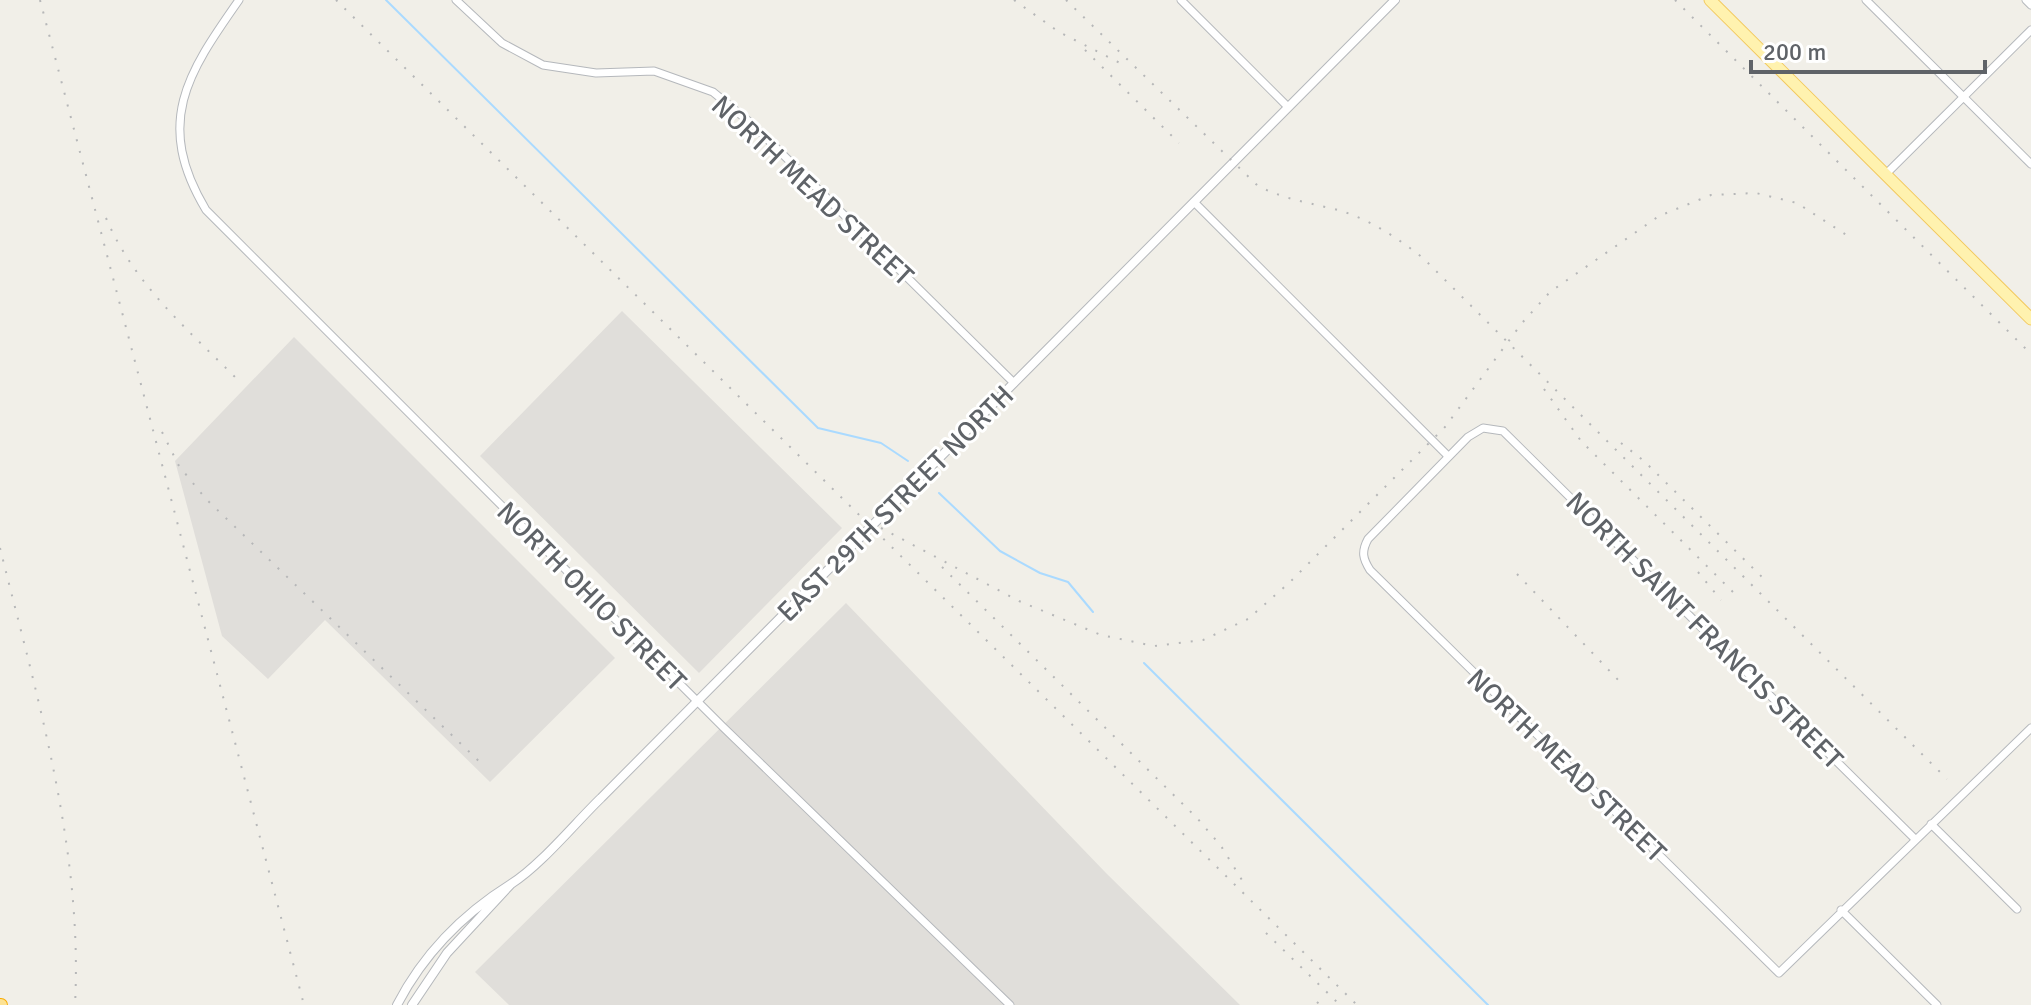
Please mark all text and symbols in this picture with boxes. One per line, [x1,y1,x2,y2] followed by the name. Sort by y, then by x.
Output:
[1751,24,1985,74] scale bar
[1763,37,1826,67] text: 200 m
[704,88,920,293] street label: NORTH MEAD STREET
[770,378,1021,629] street label: EAST 29TH STREET NORTH
[1559,485,1850,776] street label: NORTH SAINT FRANCIS STREET
[490,495,693,699] street label: NORTH OHIO STREET
[1460,662,1673,870] street label: NORTH MEAD STREET

